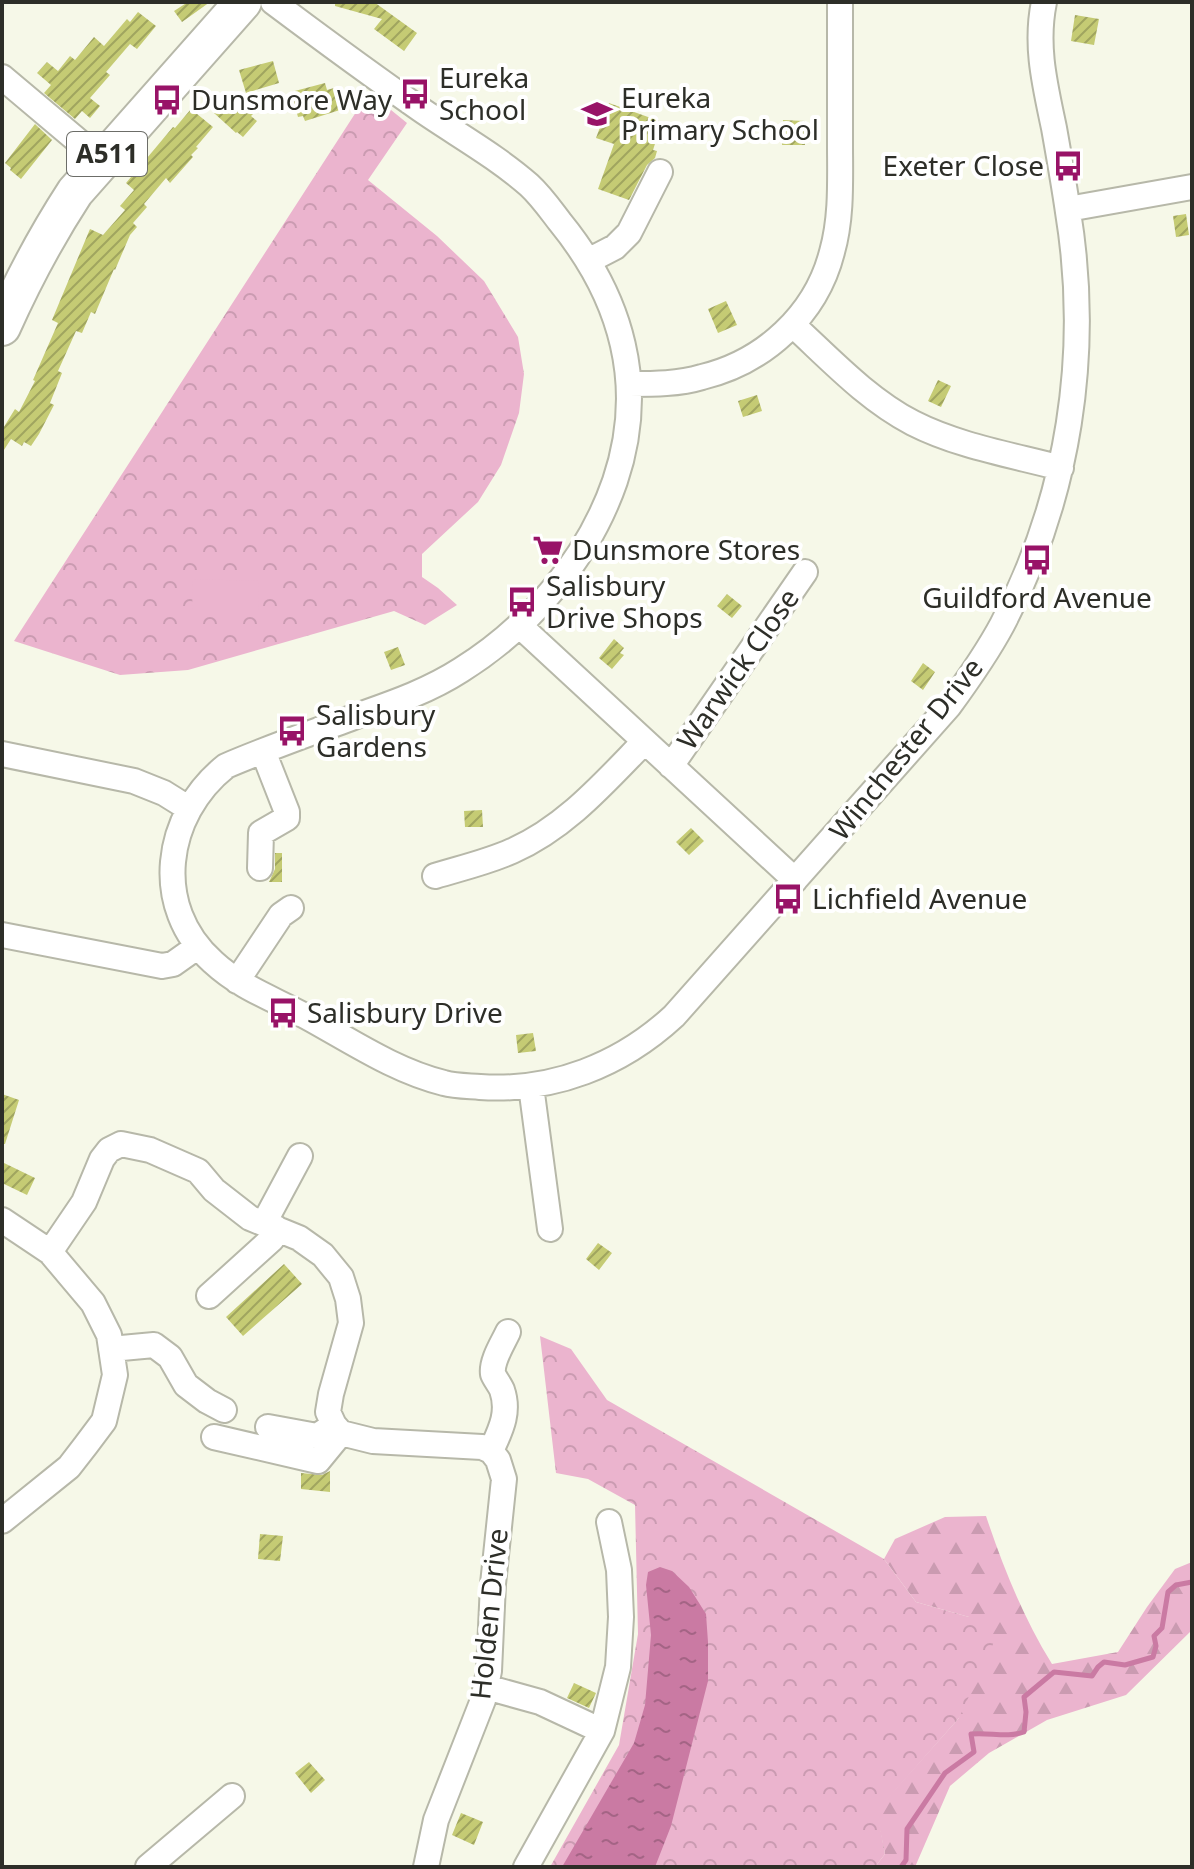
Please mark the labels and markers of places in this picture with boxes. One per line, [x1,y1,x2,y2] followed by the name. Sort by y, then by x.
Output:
[439,58,529,128] place label: Eureka School
[398,77,432,111] bus stop icon: Eureka School
[621,78,819,148] place label: Eureka Primary School
[191,80,393,118] place label: Dunsmore Way
[150,83,184,117] bus stop icon: Dunsmore Way
[580,97,614,131] school or university icon: Eureka Primary School
[883,146,1044,184] place label: Exeter Close
[1051,149,1085,183] bus stop icon: Exeter Close
[572,530,800,568] place label: Dunsmore Stores
[531,533,565,567] supermarket icon: Dunsmore Stores
[1020,543,1054,577] bus stop icon: Guildford Avenue
[546,566,703,636] place label: Salisbury Drive Shops
[922,578,1152,616] place label: Guildford Avenue
[505,585,539,619] bus stop icon: Salisbury Drive Shops
[316,695,436,765] place label: Salisbury Gardens
[275,714,309,748] bus stop icon: Salisbury Gardens
[812,879,1027,917] place label: Lichfield Avenue
[771,882,805,916] bus stop icon: Lichfield Avenue
[307,993,503,1031] place label: Salisbury Drive
[266,996,300,1030] bus stop icon: Salisbury Drive

